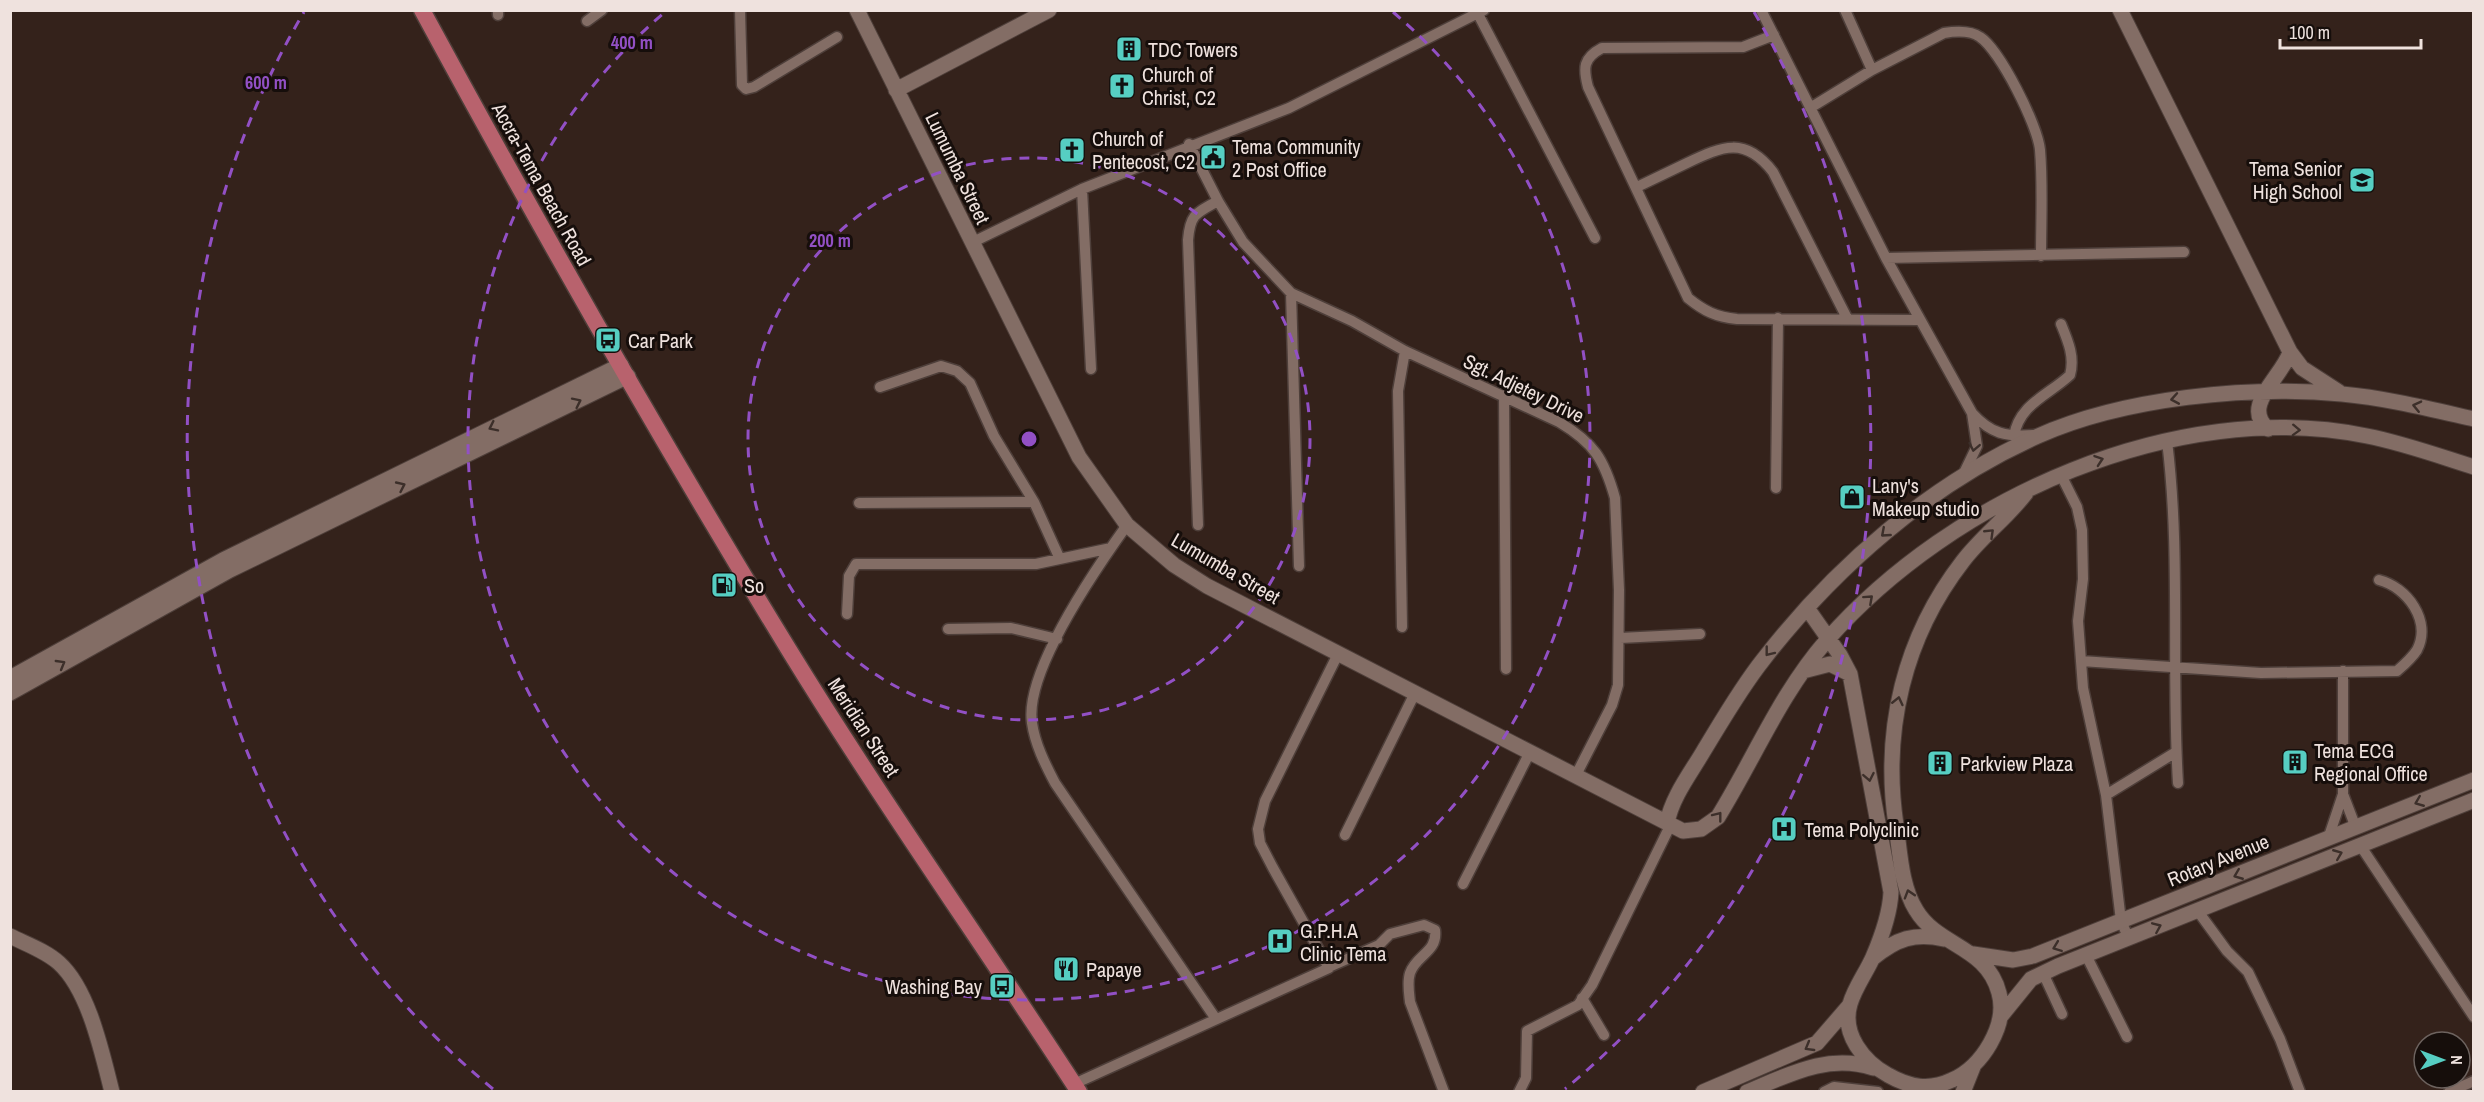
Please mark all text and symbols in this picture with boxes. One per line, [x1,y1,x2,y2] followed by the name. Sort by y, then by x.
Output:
[2280,12,2421,50] scale bar
[2289,20,2330,45] text: 100 m
[611,30,653,55] text: 400 m
[1114,34,1144,64] building icon: TDC Towers
[1148,36,1238,63] place label: TDC Towers
[1142,61,1216,111] place label: Church of Christ, C2
[245,70,287,95] text: 600 m
[1107,71,1137,101] church icon: Church of Christ, C2
[486,97,598,270] street label: Accra-Tema Beach Road
[919,108,997,229] street label: Lumumba Street
[1092,125,1195,175] place label: Church of Pentecost, C2
[1232,133,1361,183] place label: Tema Community 2 Post Office
[1057,135,1087,165] church icon: Church of Pentecost, C2
[1198,142,1228,172] public building icon: Tema Community 2 Post Office
[2249,155,2343,205] place label: Tema Senior High School
[2347,165,2377,195] school or university icon: Tema Senior High School
[809,228,851,253] text: 200 m
[593,325,623,355] bus stop icon: Car Park
[628,327,693,354] place label: Car Park
[1459,347,1589,429] street label: Sgt. Adjetey Drive
[2171,393,2180,405] one-way arrow
[570,397,581,409] one-way arrow
[2412,400,2422,413] one-way arrow
[488,420,499,432] one-way arrow
[2292,423,2301,436] one-way arrow
[1019,429,1039,449] centre of rings
[1968,442,1981,452] one-way arrow
[2093,455,2104,467] one-way arrow
[1872,472,1980,522] place label: Lany's Makeup studio
[395,481,406,493] one-way arrow
[1837,482,1867,512] shop icon: Lany's Makeup studio
[1167,526,1286,610] street label: Lumumba Street
[1881,526,1892,537] one-way arrow
[1984,529,1994,540] one-way arrow
[709,570,739,600] fuel station icon: So
[744,572,764,599] place label: So
[1862,595,1873,606] one-way arrow
[1765,646,1776,657] one-way arrow
[55,660,65,671] one-way arrow
[822,672,906,782] street label: Meridian Street
[1890,696,1903,706] one-way arrow
[2314,737,2428,787] place label: Tema ECG Regional Office
[2280,747,2310,777] building icon: Tema ECG Regional Office
[1925,748,1955,778] building icon: Parkview Plaza
[1960,750,2073,777] place label: Parkview Plaza
[1862,772,1875,782] one-way arrow
[2414,795,2425,807] one-way arrow
[1710,812,1721,823] one-way arrow
[1769,814,1799,844] hospital icon: Tema Polyclinic
[1804,816,1919,843] place label: Tema Polyclinic
[2163,827,2273,893] street label: Rotary Avenue
[2332,849,2343,861] one-way arrow
[2233,868,2244,880] one-way arrow
[1904,889,1916,900] one-way arrow
[1300,917,1386,967] place label: G.P.H.A Clinic Tema
[2151,922,2162,934] one-way arrow
[1265,926,1295,956] hospital icon: G.P.H.A Clinic Tema
[2052,940,2063,953] one-way arrow
[1051,954,1081,984] restaurant icon: Papaye
[1086,956,1142,983] place label: Papaye
[987,971,1017,1001] bus stop icon: Washing Bay
[885,973,983,1000] place label: Washing Bay
[2412,1030,2472,1090] north arrow
[1805,1040,1815,1052] one-way arrow
[2446,1055,2468,1065] text: N

